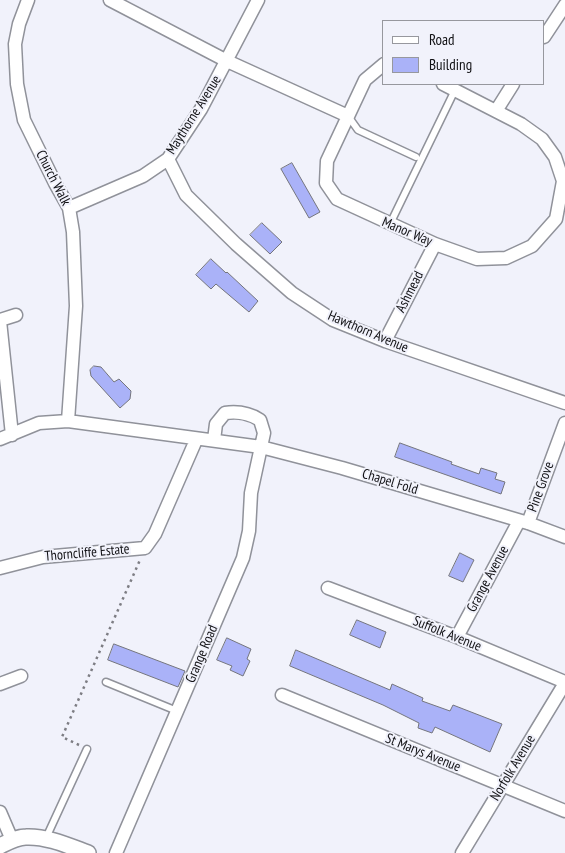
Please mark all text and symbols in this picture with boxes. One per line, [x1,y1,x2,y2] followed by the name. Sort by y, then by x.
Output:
[382,20,545,85] legend
[429,30,455,49] text: Road
[429,55,472,74] text: Building
[163,72,225,158] street label: Maythorne Avenue
[32,148,74,208] street label: Church Walk
[379,214,435,250] street label: Manor Way
[393,269,427,315] street label: Ashmead
[325,308,411,356] street label: Hawthorn Avenue
[524,460,558,514] street label: Pine Grove
[360,466,420,498] street label: Chapel Fold
[44,541,130,565] street label: Thorncliffe Estate
[464,543,512,615] street label: Grange Avenue
[410,613,484,655] street label: Suffolk Avenue
[182,623,222,685] street label: Grange Road
[383,730,463,776] street label: St Marys Avenue
[487,732,539,804] street label: Norfolk Avenue

